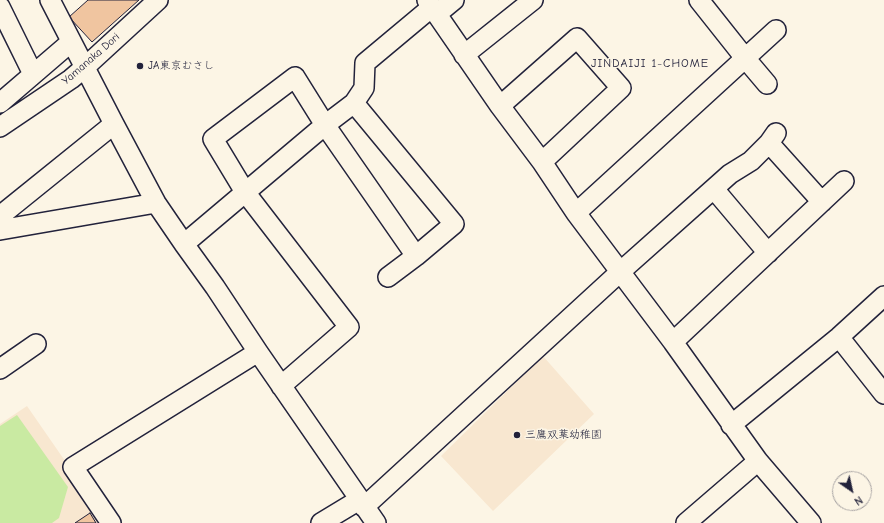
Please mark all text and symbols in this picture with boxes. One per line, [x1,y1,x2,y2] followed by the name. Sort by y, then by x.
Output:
[59,30,123,88] street label: Yamanaka Dori
[591,57,709,71] district label: JINDAIJI 1-CHOME
[148,59,214,73] place label: JA東京むさし
[135,61,145,71] marker: JA東京むさし
[525,428,602,442] place label: 三鷹双葉幼稚園
[512,430,522,440] marker: 三鷹双葉幼稚園
[832,471,872,511] north arrow
[852,493,865,508] text: N

